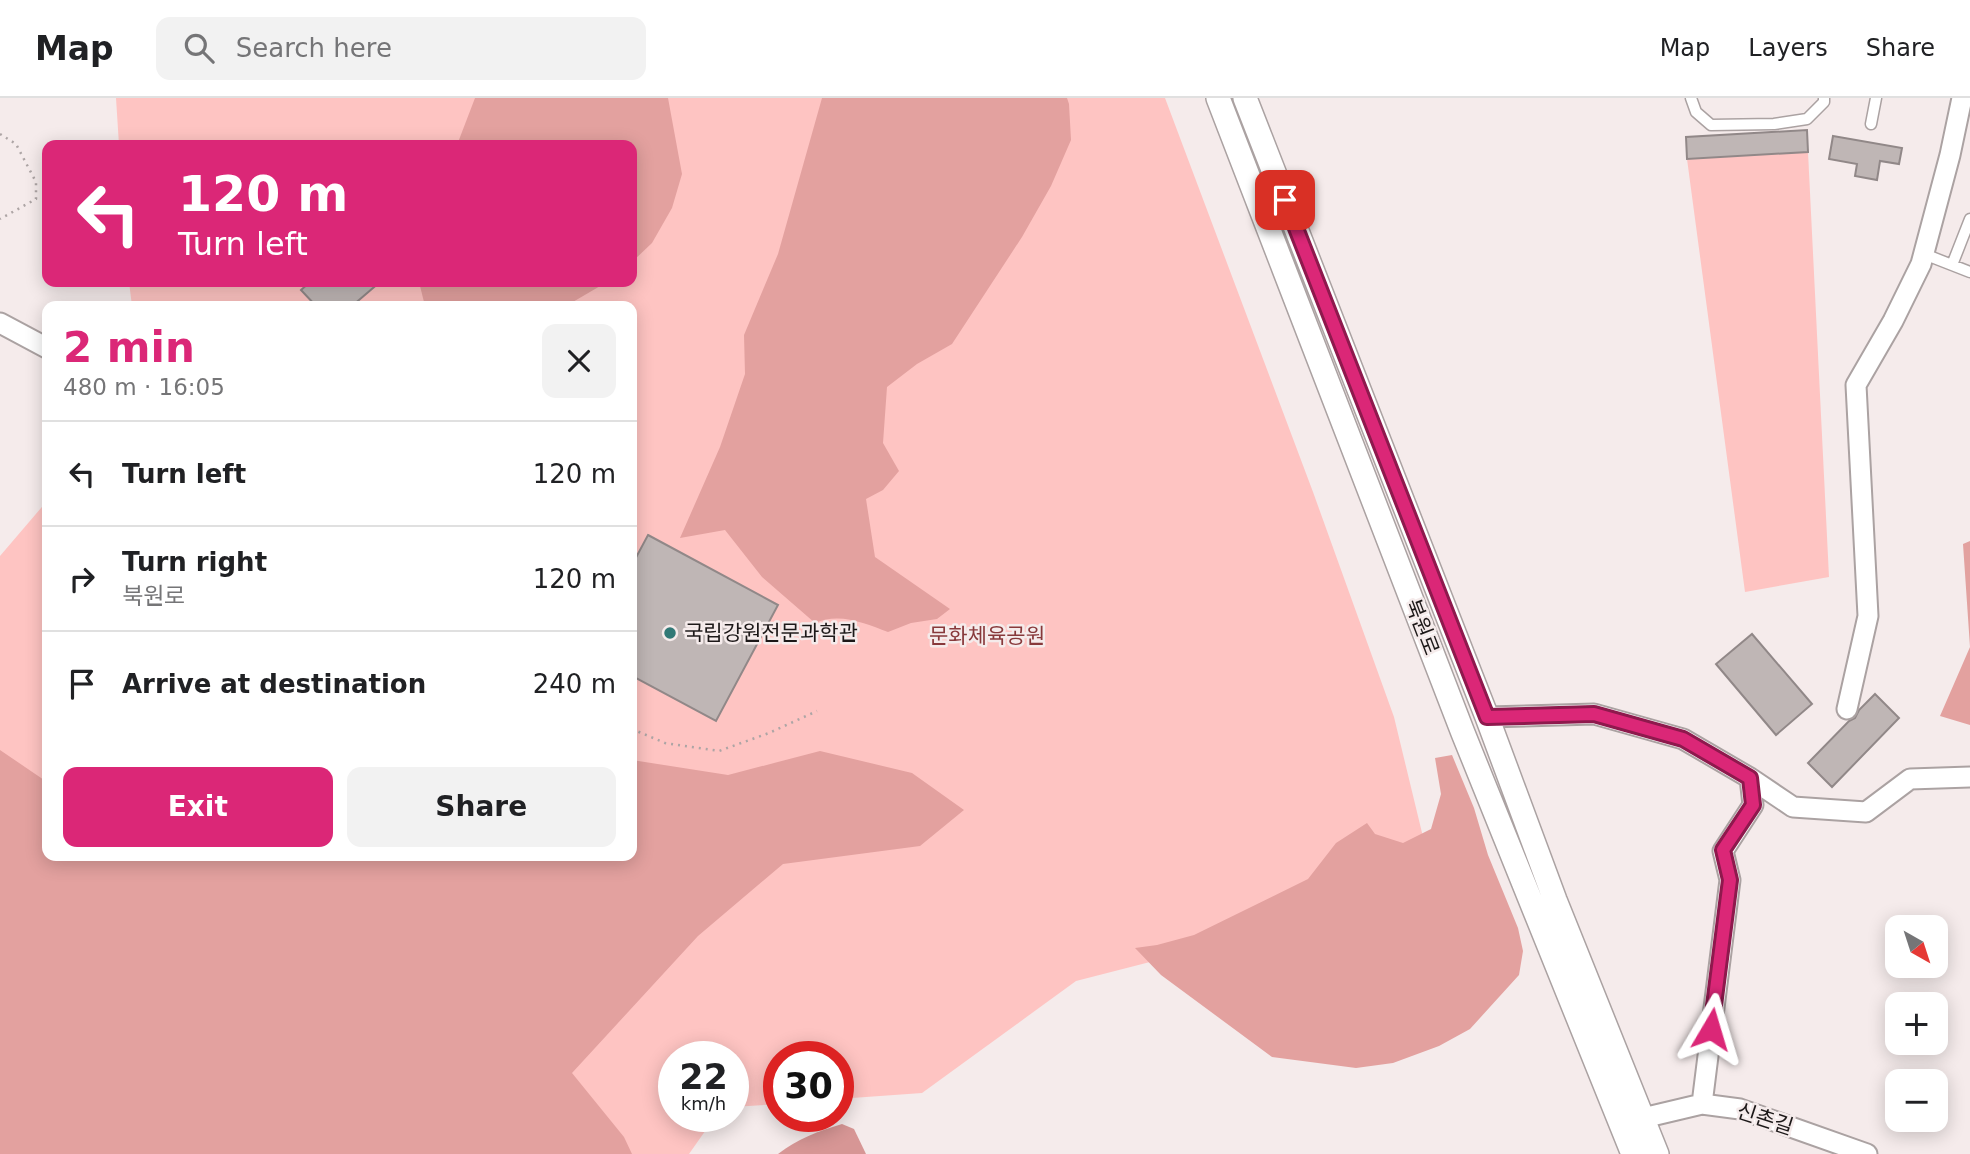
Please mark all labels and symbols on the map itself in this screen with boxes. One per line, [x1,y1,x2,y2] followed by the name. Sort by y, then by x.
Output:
[1255,170,1315,230] pin
[1400,596,1444,658] street label: 북원로
[684,621,858,645] place label: 국립강원전문과학관
[929,624,1045,648] park label: 문화체육공원
[662,625,678,641] marker: 국립강원전문과학관
[1885,915,1948,978] north arrow
[1674,992,1748,1066] position arrow
[763,1041,854,1132] speed limit sign: 30
[1734,1099,1796,1139] street label: 신촌길

